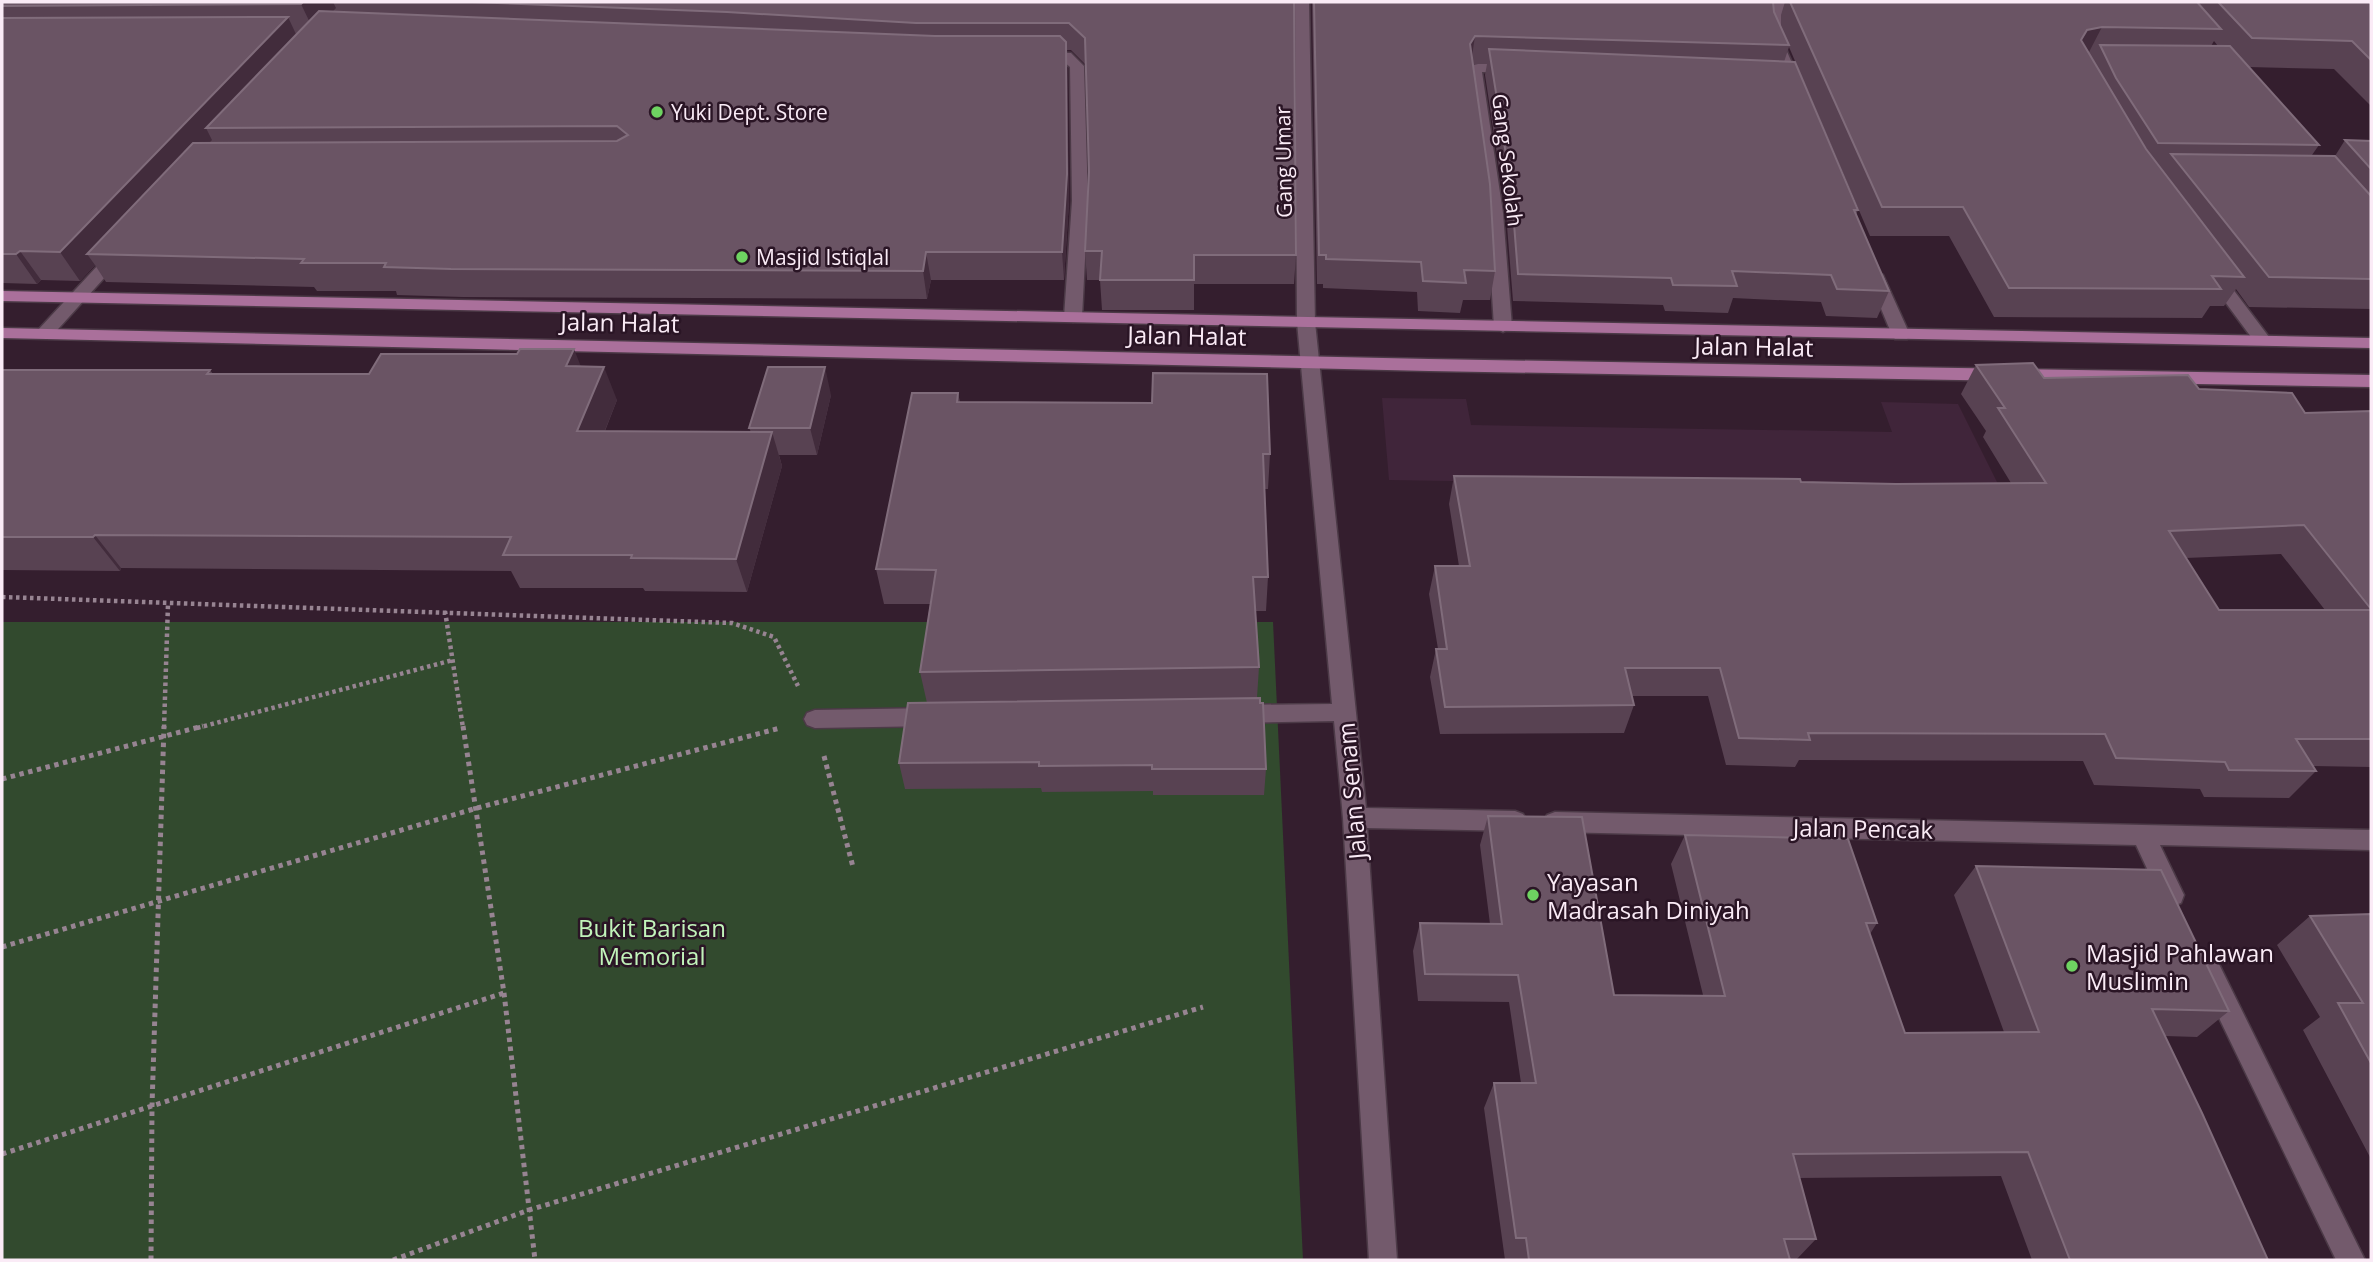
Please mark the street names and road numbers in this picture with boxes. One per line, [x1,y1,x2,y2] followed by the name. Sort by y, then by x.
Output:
[1486,92,1530,228] street label: Gang Sekolah
[1268,106,1298,218] street label: Gang Umar
[558,304,680,340] street label: Jalan Halat
[1125,317,1247,353] street label: Jalan Halat
[1692,328,1814,364] street label: Jalan Halat
[1329,721,1374,863] street label: Jalan Senam
[1791,810,1934,846] street label: Jalan Pencak

